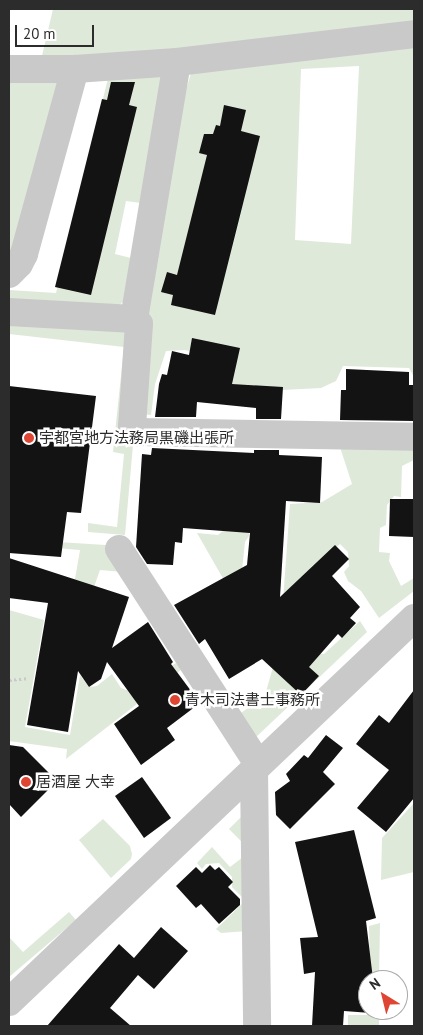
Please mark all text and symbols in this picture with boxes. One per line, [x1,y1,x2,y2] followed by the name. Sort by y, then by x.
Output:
[18,15,96,47] scale bar
[23,24,56,43] text: 20 m
[39,429,234,447] place label: 宇都宮地方法務局黒磯出張所
[23,432,35,444] marker: 宇都宮地方法務局黒磯出張所
[185,691,320,709] place label: 青木司法書士事務所
[169,694,181,706] marker: 青木司法書士事務所
[36,773,115,791] place label: 居酒屋 大幸
[20,776,32,788] marker: 居酒屋 大幸
[358,970,408,1020] north arrow
[366,974,384,994] text: N

